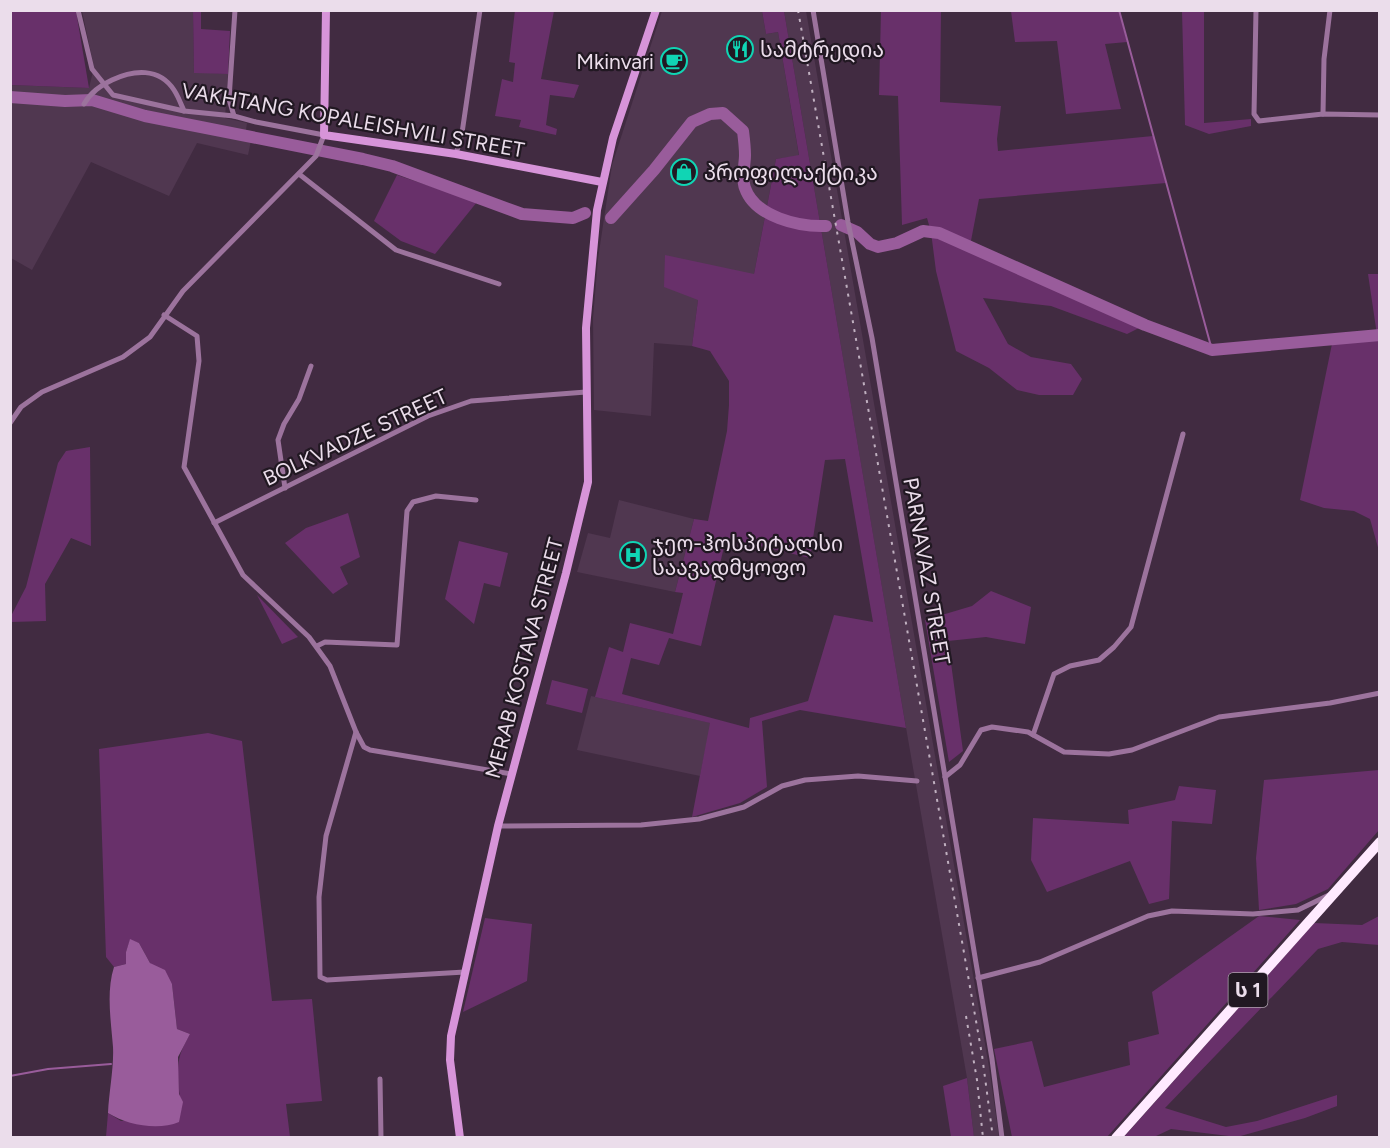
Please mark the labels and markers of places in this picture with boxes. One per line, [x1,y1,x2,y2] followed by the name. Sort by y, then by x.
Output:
[725,34,755,64] restaurant icon: სამტრედია
[760,37,884,63] place label: სამტრედია
[659,46,689,76] cafe icon: Mkinvari
[576,49,654,74] place label: Mkinvari
[669,157,699,187] shop icon: პროფილაქტიკა
[704,160,878,186] place label: პროფილაქტიკა
[652,531,843,581] place label: ჯეო-ჰოსპიტალსი საავადმყოფო
[618,540,648,570] hospital icon: ჯეო-ჰოსპიტალსი საავადმყოფო

